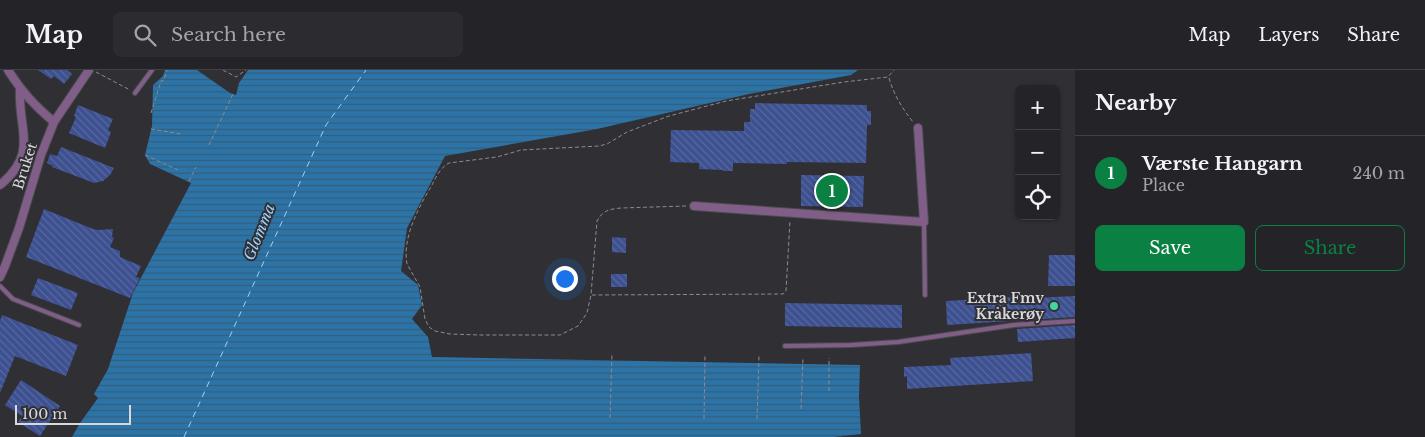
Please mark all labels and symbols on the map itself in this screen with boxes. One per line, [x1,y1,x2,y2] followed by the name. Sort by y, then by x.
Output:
[9,140,41,192] street label: Bruket
[816,172,848,210] pin: 1
[239,201,279,263] water label: Glomma
[552,266,578,292] your location
[967,289,1045,323] place label: Extra Fmv Kråkerøy
[1048,300,1060,312] marker: Extra Fmv Kråkerøy
[15,402,131,425] scale bar

